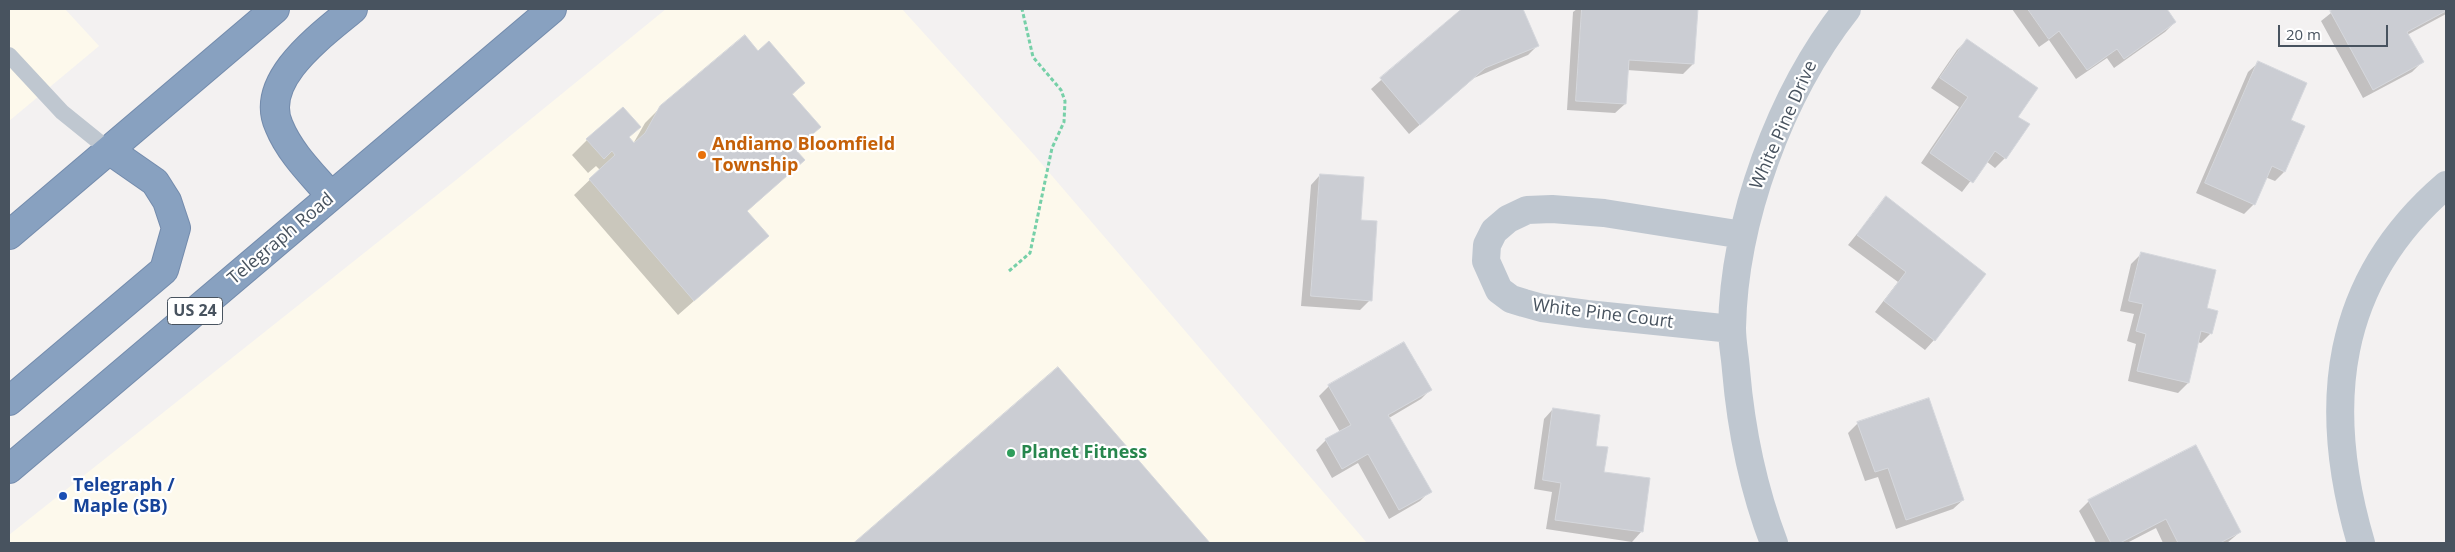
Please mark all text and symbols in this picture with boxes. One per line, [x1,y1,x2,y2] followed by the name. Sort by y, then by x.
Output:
[2280,15,2390,47] scale bar
[2286,24,2321,44] text: 20 m
[1746,57,1822,193] street label: White Pine Drive
[712,134,895,176] place label: Andiamo Bloomfield Township
[696,149,708,161] marker: Andiamo Bloomfield Township
[224,188,338,290] street label: Telegraph Road
[1531,295,1675,333] street label: White Pine Court
[168,298,222,324] road number: US 24
[1021,442,1147,464] place label: Planet Fitness
[1005,447,1017,459] marker: Planet Fitness
[73,475,175,518] place label: Telegraph / Maple (SB)
[57,490,69,502] marker: Telegraph / Maple (SB)

